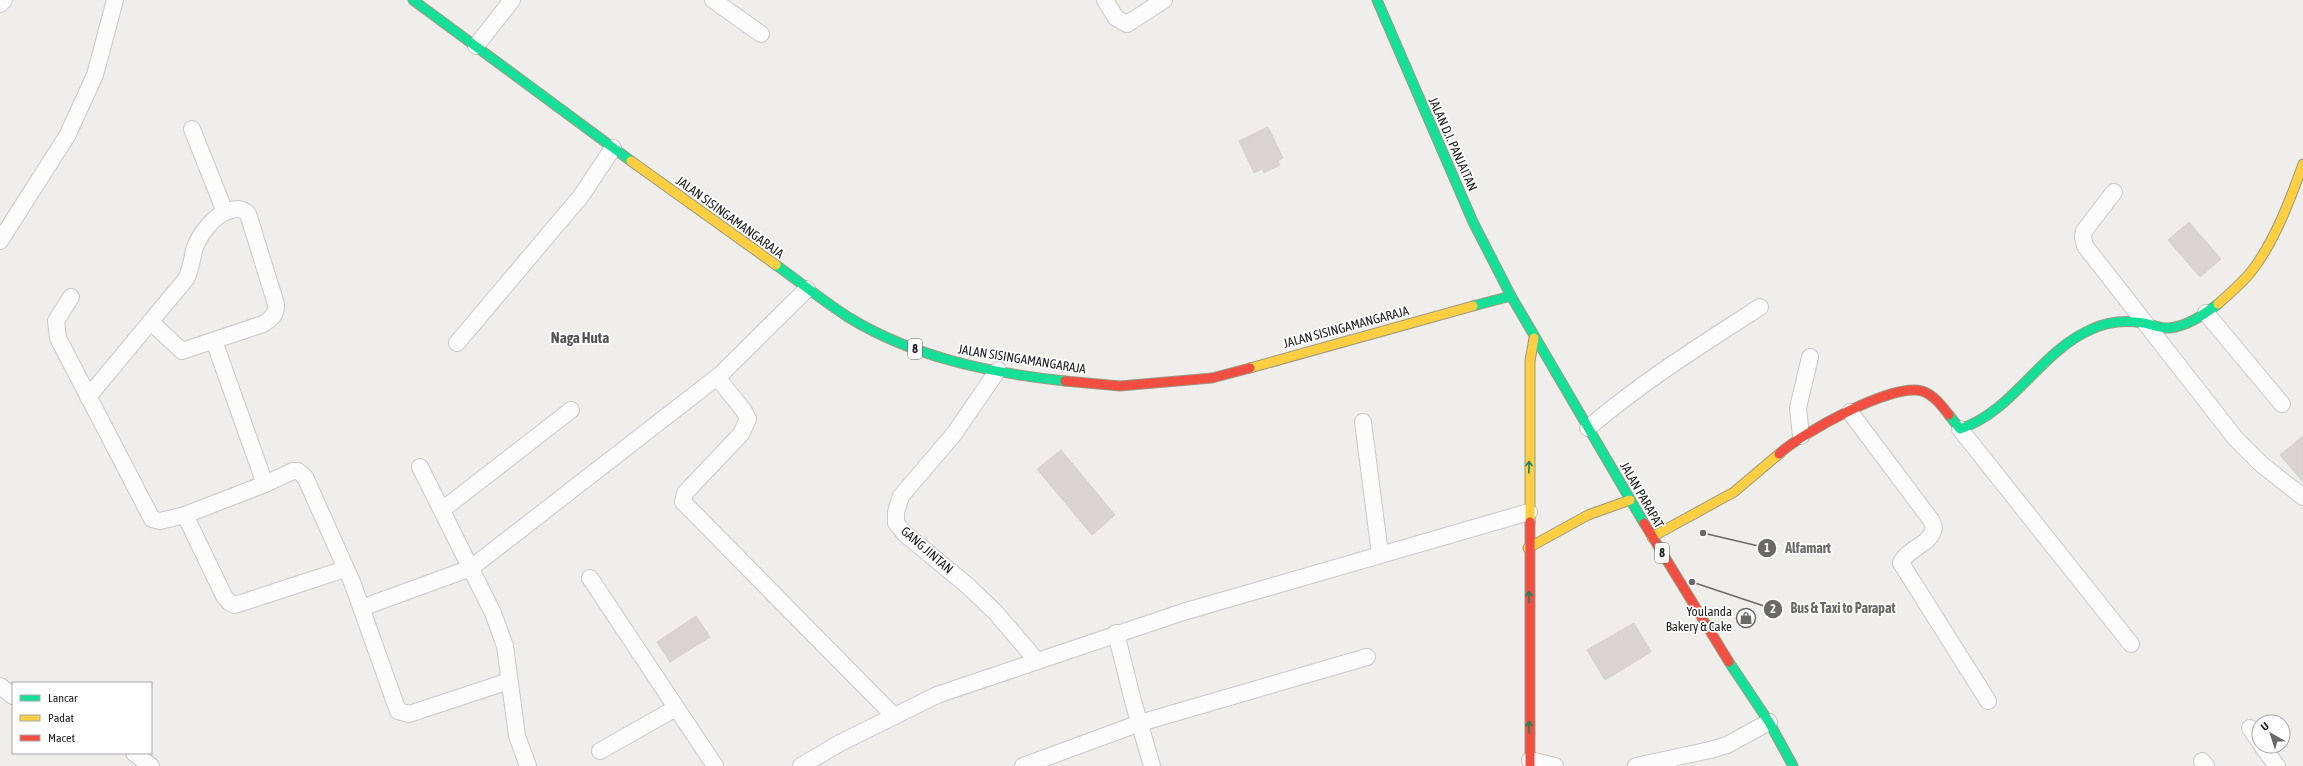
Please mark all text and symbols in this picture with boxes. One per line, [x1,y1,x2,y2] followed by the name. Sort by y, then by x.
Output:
[1426,95,1480,193] street label: JALAN D.I. PANJAITAN
[673,173,787,261] street label: JALAN SISINGAMANGARAJA
[1282,303,1411,351] street label: JALAN SISINGAMANGARAJA
[551,329,609,346] district label: Naga Huta
[908,339,922,359] road number: 8
[957,341,1088,377] street label: JALAN SISINGAMANGARAJA
[1617,459,1667,531] street label: JALAN PARAPAT
[1525,461,1533,474] one-way arrow
[898,523,956,577] street label: GANG JINTAN
[1757,535,1838,561] callout: Alfamart
[1784,540,1831,556] text: Alfamart
[1764,541,1770,555] text: 1
[1655,543,1669,563] road number: 8
[1525,591,1533,604] one-way arrow
[1763,596,1904,622] callout: Bus & Taxi to Parapat
[1791,600,1895,616] text: Bus & Taxi to Parapat
[1770,602,1776,616] text: 2
[1666,604,1732,634] place label: Youlanda Bakery & Cake
[1735,607,1757,629] shop icon: Youlanda Bakery & Cake
[12,682,152,754] legend
[48,691,78,705] text: Lancar
[48,711,74,725] text: Padat
[2251,714,2291,754] north arrow
[2258,720,2271,733] text: U
[1526,721,1533,734] one-way arrow
[48,731,76,745] text: Macet

